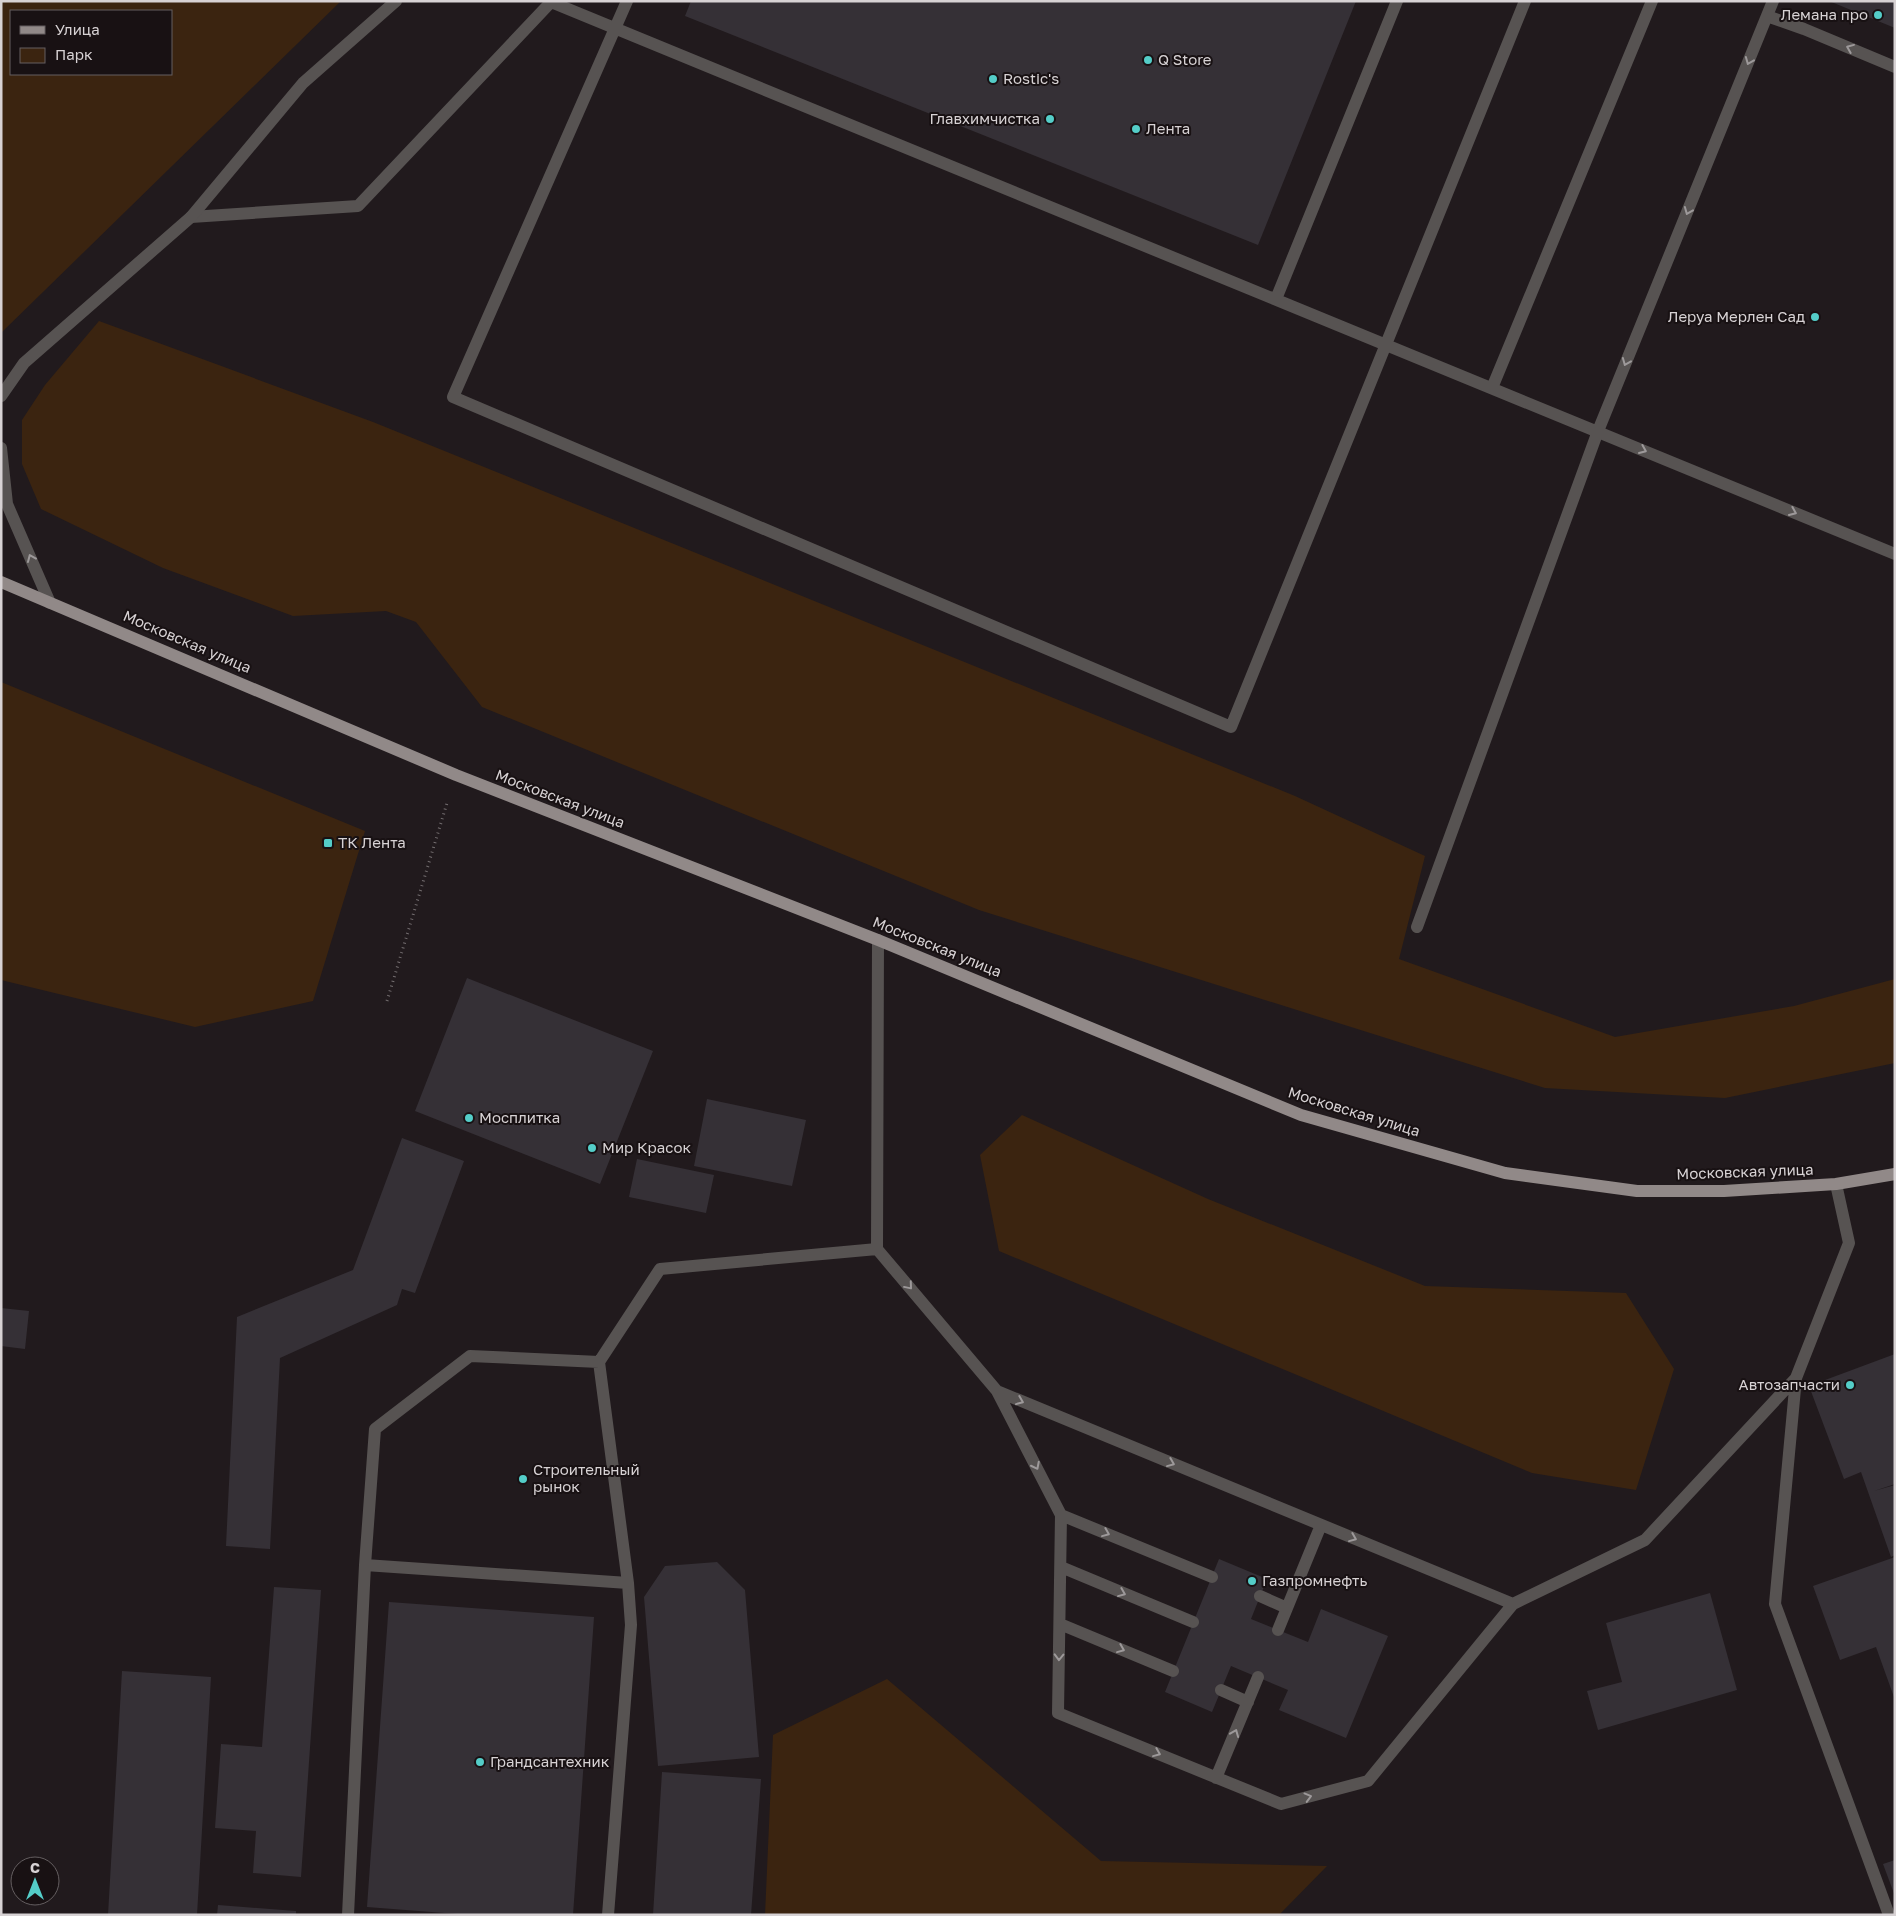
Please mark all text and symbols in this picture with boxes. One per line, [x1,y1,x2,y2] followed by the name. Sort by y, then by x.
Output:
[1781,5,1868,23] place label: Лемана про
[1872,9,1884,21] marker: Лемана про
[10,10,172,75] legend
[55,20,100,38] text: Улица
[1846,43,1855,54] one-way arrow
[55,45,93,63] text: Парк
[1158,50,1212,68] place label: Q Store
[1142,54,1154,66] marker: Q Store
[1745,56,1755,65] one-way arrow
[1003,69,1059,87] place label: Rostic's
[987,73,999,85] marker: Rostic's
[930,109,1040,127] place label: Главхимчистка
[1044,113,1056,125] marker: Главхимчистка
[1146,119,1190,137] place label: Лента
[1130,123,1142,135] marker: Лента
[1683,207,1693,215] one-way arrow
[1668,307,1805,325] place label: Леруа Мерлен Сад
[1809,311,1821,323] marker: Леруа Мерлен Сад
[1622,357,1633,366] one-way arrow
[1638,444,1647,454] one-way arrow
[1788,506,1797,516] one-way arrow
[26,554,37,563] one-way arrow
[121,606,254,676] street label: Московская улица
[493,765,628,831] street label: Московская улица
[338,833,406,851] place label: ТК Лента
[322,837,334,849] marker: ТК Лента
[870,912,1004,980] street label: Московская улица
[1286,1082,1423,1140] street label: Московская улица
[479,1108,560,1126] place label: Мосплитка
[463,1112,475,1124] marker: Мосплитка
[602,1138,691,1156] place label: Мир Красок
[586,1142,598,1154] marker: Мир Красок
[1676,1160,1814,1182] street label: Московская улица
[903,1281,912,1290] one-way arrow
[1739,1375,1840,1393] place label: Автозапчасти
[1844,1379,1856,1391] marker: Автозапчасти
[1015,1394,1024,1405] one-way arrow
[1166,1456,1175,1467] one-way arrow
[533,1460,640,1495] place label: Строительный рынок
[1030,1460,1040,1469] one-way arrow
[517,1473,529,1485] marker: Строительный рынок
[1102,1528,1110,1538] one-way arrow
[1348,1532,1357,1542] one-way arrow
[1262,1571,1367,1589] place label: Газпромнефть
[1246,1575,1258,1587] marker: Газпромнефть
[1117,1586,1126,1597] one-way arrow
[1116,1643,1125,1654] one-way arrow
[1054,1653,1065,1661] one-way arrow
[1229,1729,1239,1738] one-way arrow
[1152,1747,1161,1758] one-way arrow
[490,1752,610,1770] place label: Грандсантехник
[474,1756,486,1768] marker: Грандсантехник
[1304,1792,1313,1803] one-way arrow
[10,1856,60,1906] north arrow
[30,1859,40,1876] text: С

